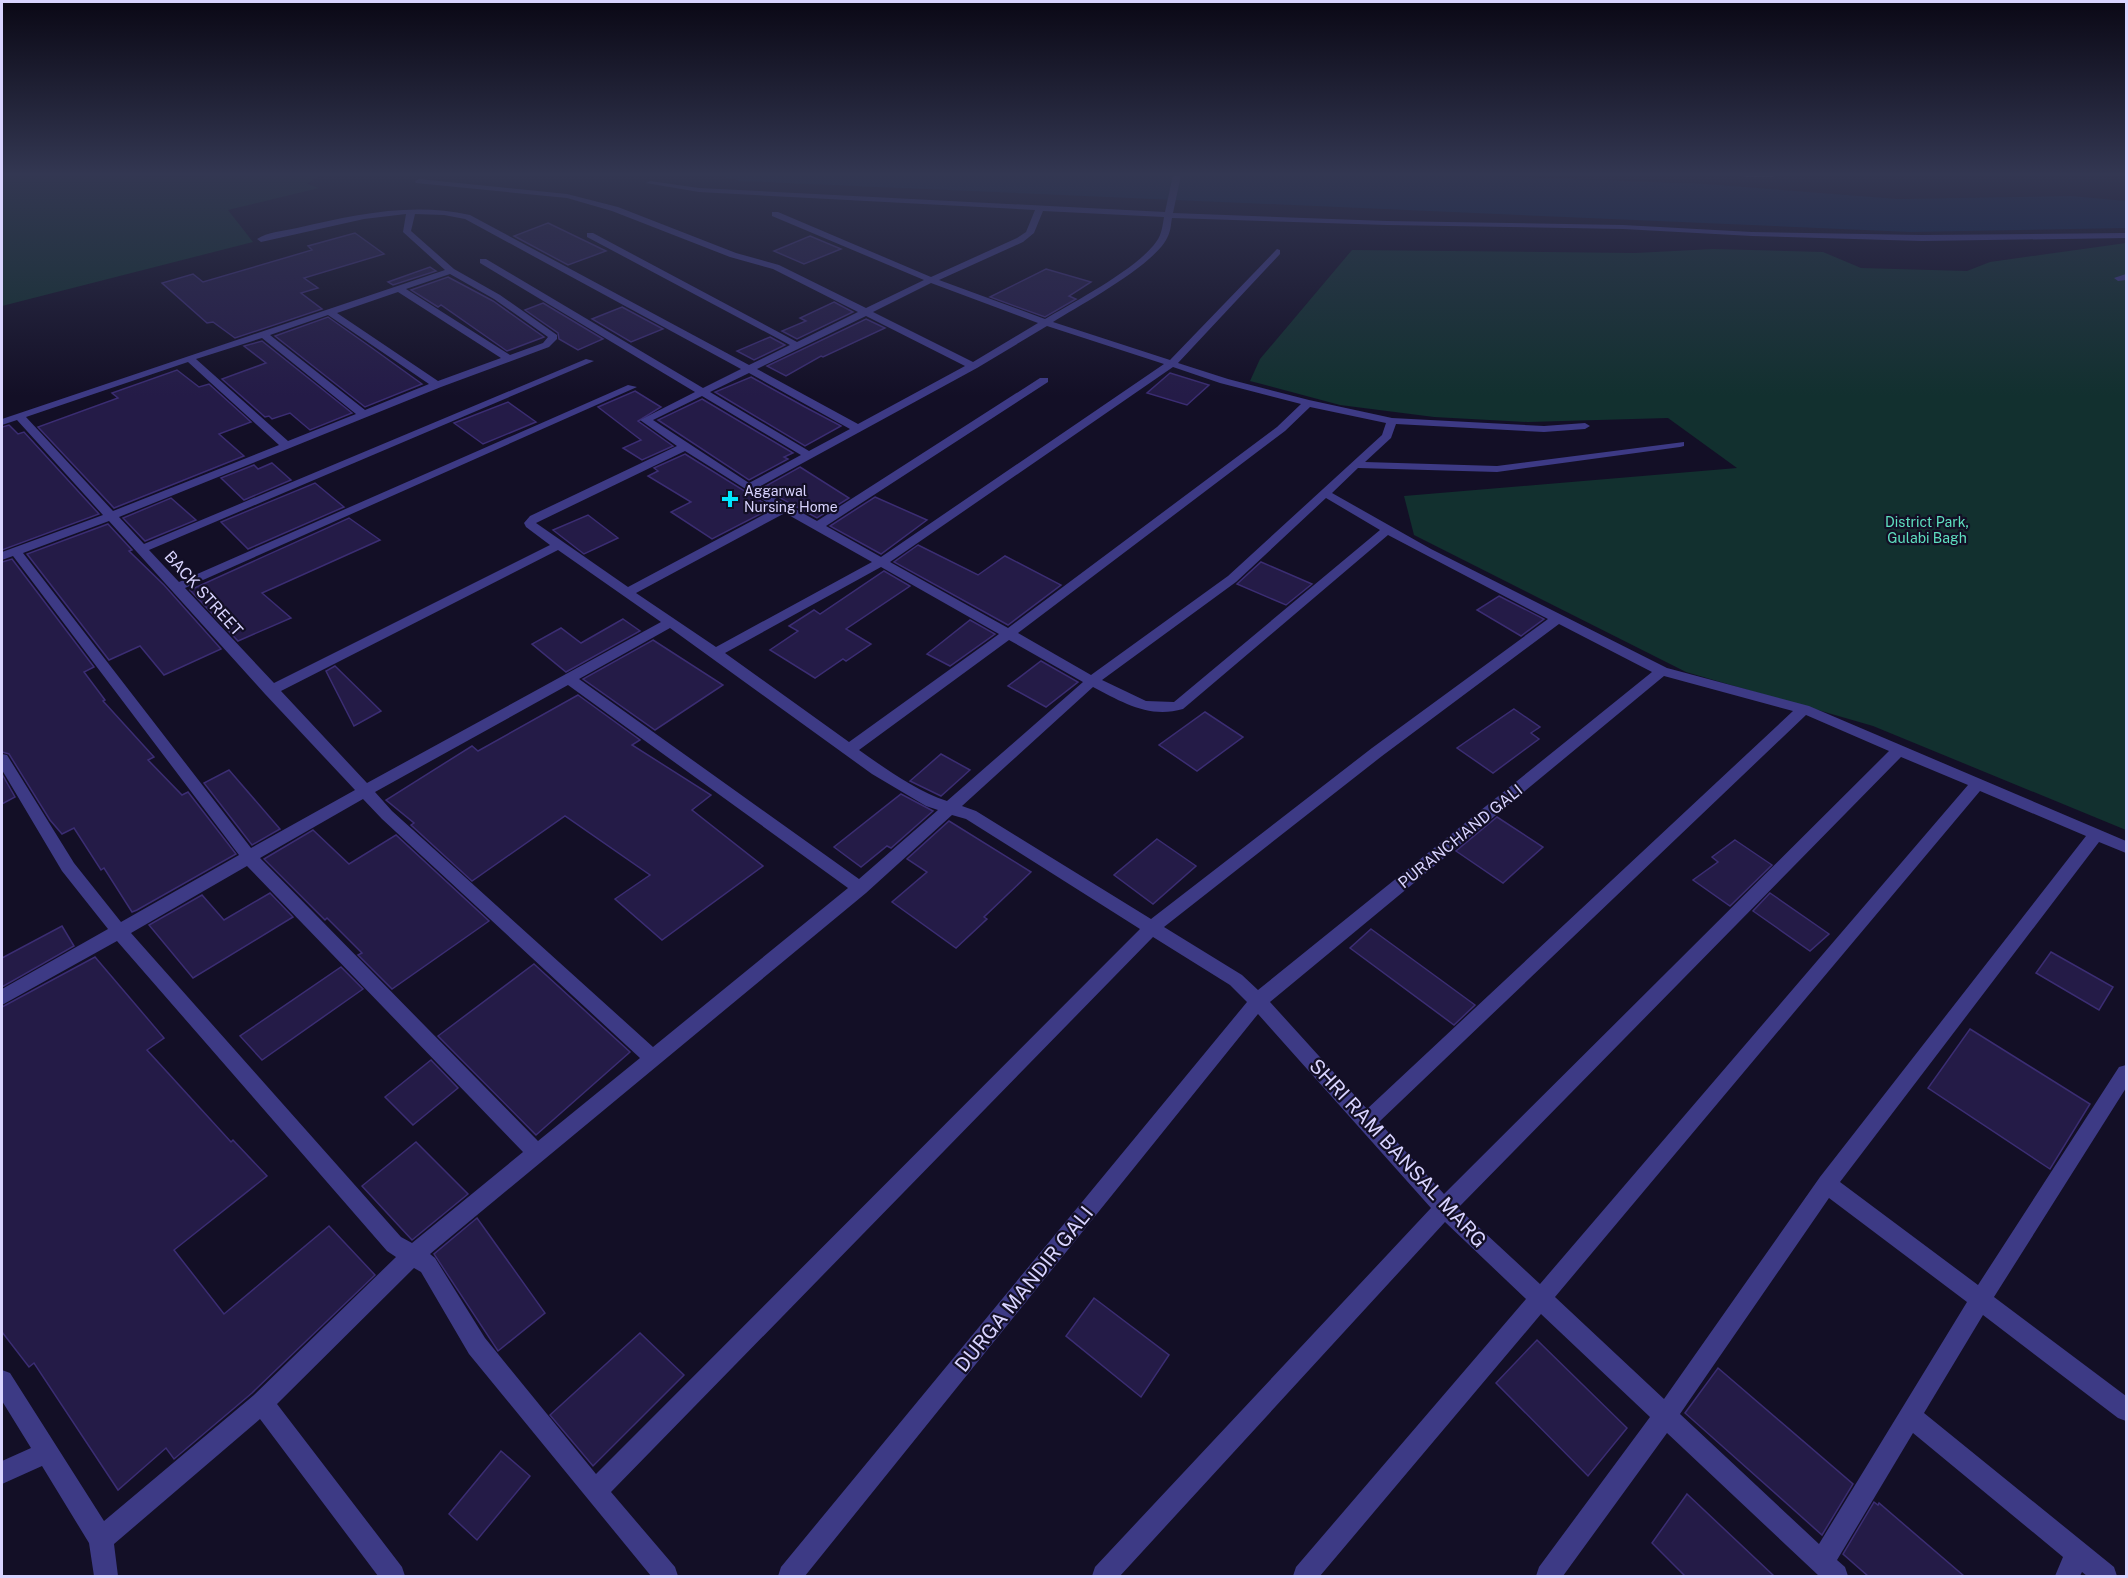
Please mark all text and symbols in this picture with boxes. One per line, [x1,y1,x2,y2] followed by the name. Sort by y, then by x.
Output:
[744,483,838,515] place label: Aggarwal Nursing Home
[721,490,739,508] marker: Aggarwal Nursing Home
[1885,514,1969,546] park label: District Park, Gulabi Bagh
[161,547,247,640] street label: BACK STREET
[1394,780,1526,892] street label: PURANCHAND GALI
[1304,1054,1492,1252] street label: SHRI RAM BANSAL MARG
[950,1201,1098,1377] street label: DURGA MANDIR GALI

